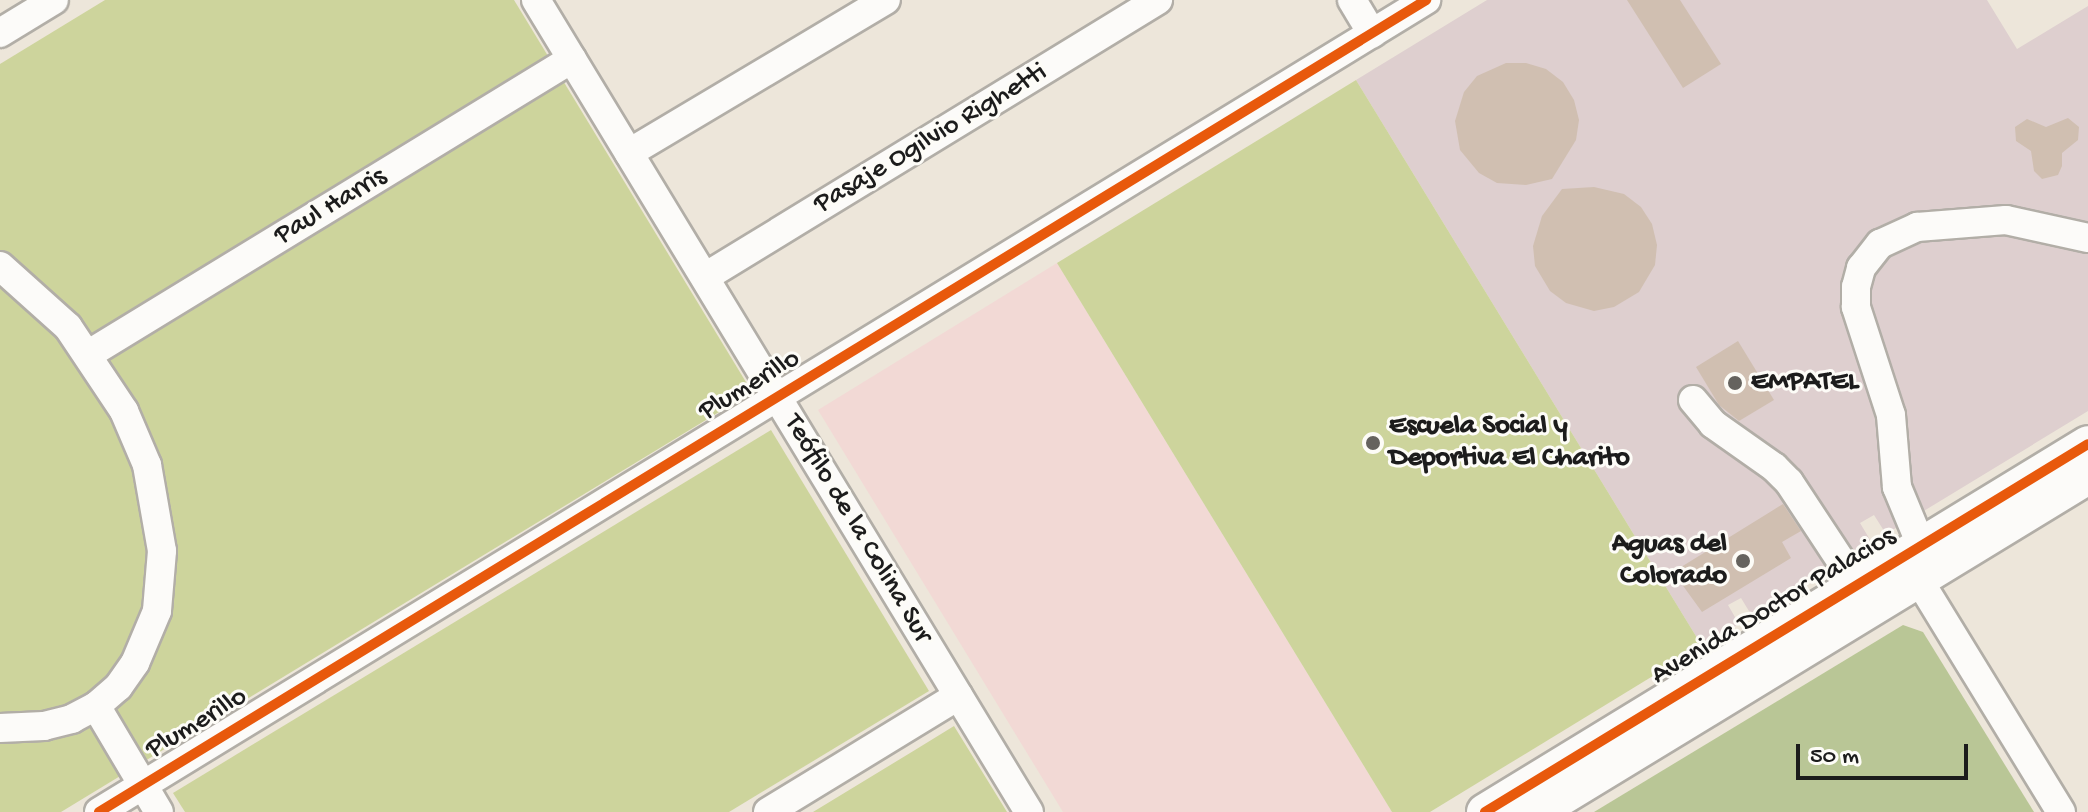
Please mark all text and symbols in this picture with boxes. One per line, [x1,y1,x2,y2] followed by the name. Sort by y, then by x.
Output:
[808,56,1054,222] street label: Pasaje Ogilvio Righetti
[269,160,393,254] street label: Paul Harris
[693,343,807,429] street label: Plumerillo
[1751,366,1858,400] place label: EMPATEL
[1726,374,1744,392] marker: EMPATEL
[775,408,939,650] street label: Teófilo de la Colina Sur
[1389,410,1630,476] place label: Escuela Social y Deportiva El Charito
[1364,434,1382,452] marker: Escuela Social y Deportiva El Charito
[1646,521,1902,693] street label: Avenida Doctor Palacios
[1612,528,1727,594] place label: Aguas del Colorado
[1734,552,1752,570] marker: Aguas del Colorado
[140,681,254,767] street label: Plumerillo
[1800,728,1972,778] scale bar
[1810,743,1859,772] text: 50 m

